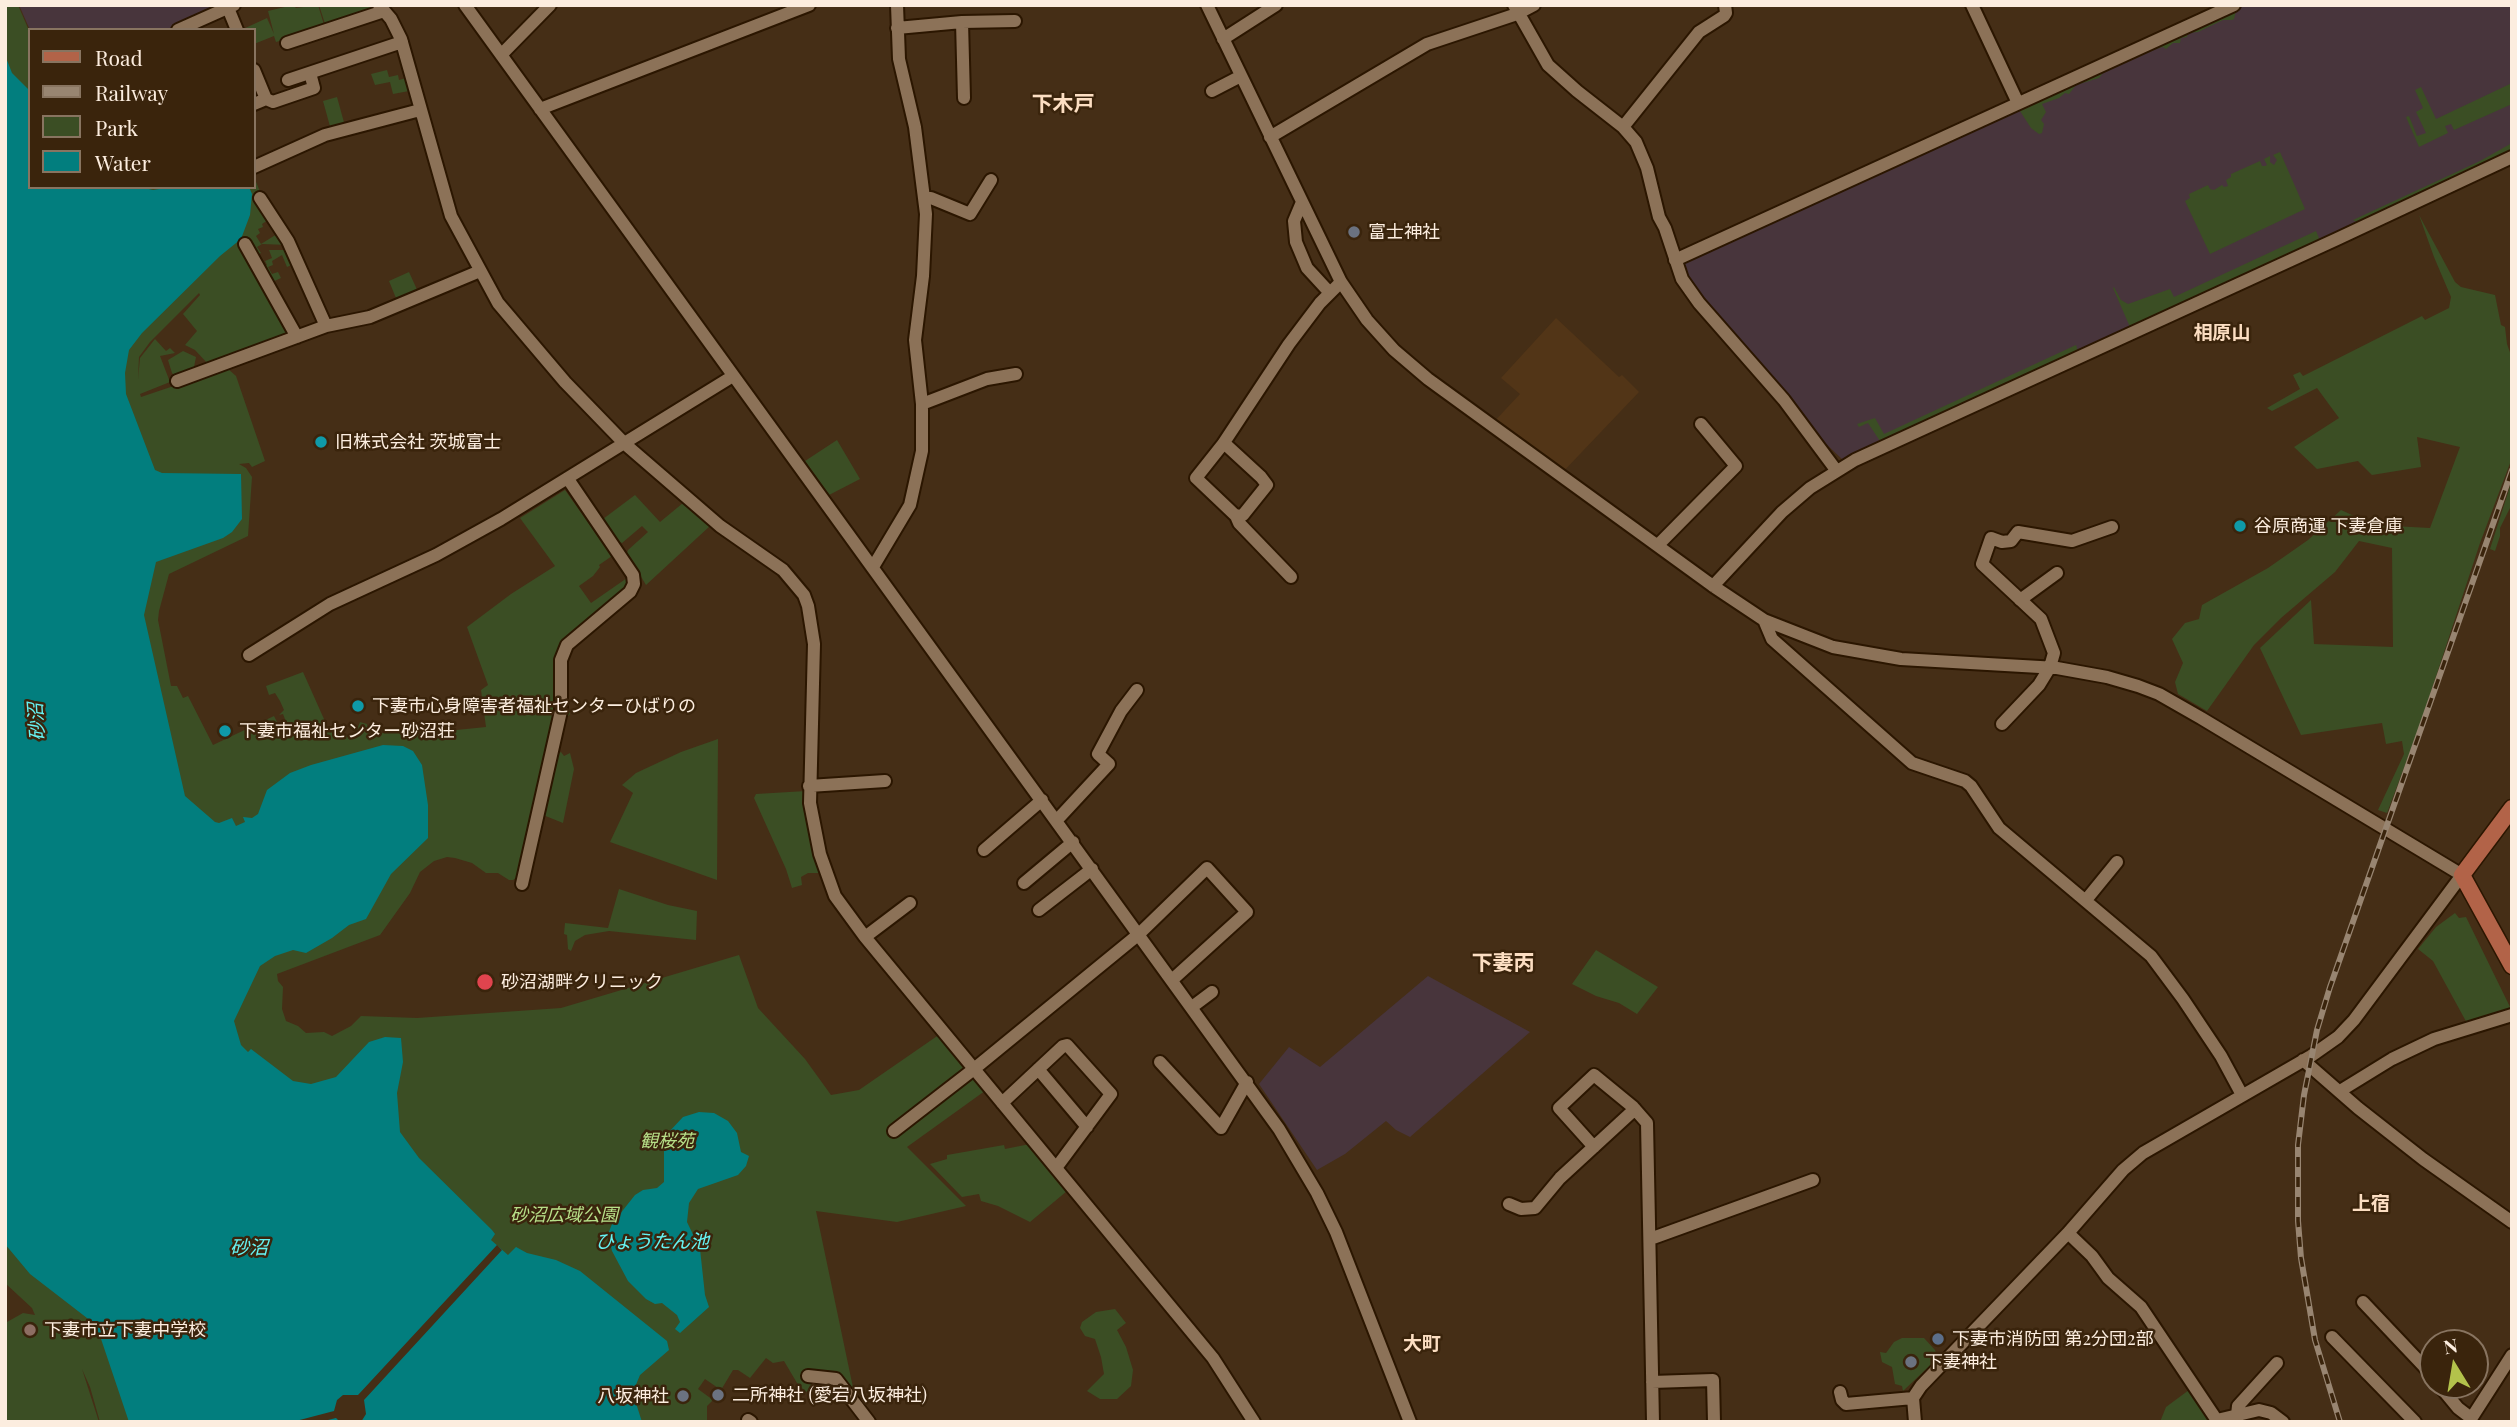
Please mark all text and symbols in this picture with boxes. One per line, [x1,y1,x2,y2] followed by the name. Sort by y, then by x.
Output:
[28,28,256,189] legend
[95,43,143,71] text: Road
[95,78,168,106] text: Railway
[1032,91,1094,117] district label: 下木戸
[95,113,138,141] text: Park
[95,148,151,176] text: Water
[1368,221,1440,243] place label: 富士神社
[1346,224,1362,240] marker: 富士神社
[2194,322,2250,344] district label: 相原山
[335,431,501,453] place label: 旧株式会社 茨城富士
[313,434,329,450] marker: 旧株式会社 茨城富士
[2254,515,2402,537] place label: 谷原商運 下妻倉庫
[2232,518,2248,534] marker: 谷原商運 下妻倉庫
[372,695,696,717] place label: 下妻市心身障害者福祉センターひばりの
[350,698,366,714] marker: 下妻市心身障害者福祉センターひばりの
[24,702,50,742] water label: 砂沼
[239,720,455,742] place label: 下妻市福祉センター砂沼荘
[217,723,233,739] marker: 下妻市福祉センター砂沼荘
[1472,950,1534,976] district label: 下妻丙
[501,971,663,993] place label: 砂沼湖畔クリニック
[475,972,495,992] marker: 砂沼湖畔クリニック
[640,1130,694,1152] park label: 観桜苑
[2352,1193,2390,1215] district label: 上宿
[510,1204,618,1226] park label: 砂沼広域公園
[595,1231,709,1253] water label: ひょうたん池
[230,1237,268,1259] water label: 砂沼
[44,1319,206,1341] place label: 下妻市立下妻中学校
[22,1322,38,1338] marker: 下妻市立下妻中学校
[1952,1328,2154,1350] place label: 下妻市消防団 第2分団2部
[2419,1329,2489,1399] north arrow
[1930,1331,1946,1347] marker: 下妻市消防団 第2分団2部
[2441,1331,2460,1359] text: N
[1403,1333,1441,1355] district label: 大町
[1925,1351,1997,1373] place label: 下妻神社
[1903,1354,1919,1370] marker: 下妻神社
[732,1384,927,1406] place label: 二所神社 (愛宕八坂神社)
[597,1385,669,1407] place label: 八坂神社
[710,1387,726,1403] marker: 二所神社 (愛宕八坂神社)
[675,1388,691,1404] marker: 八坂神社

